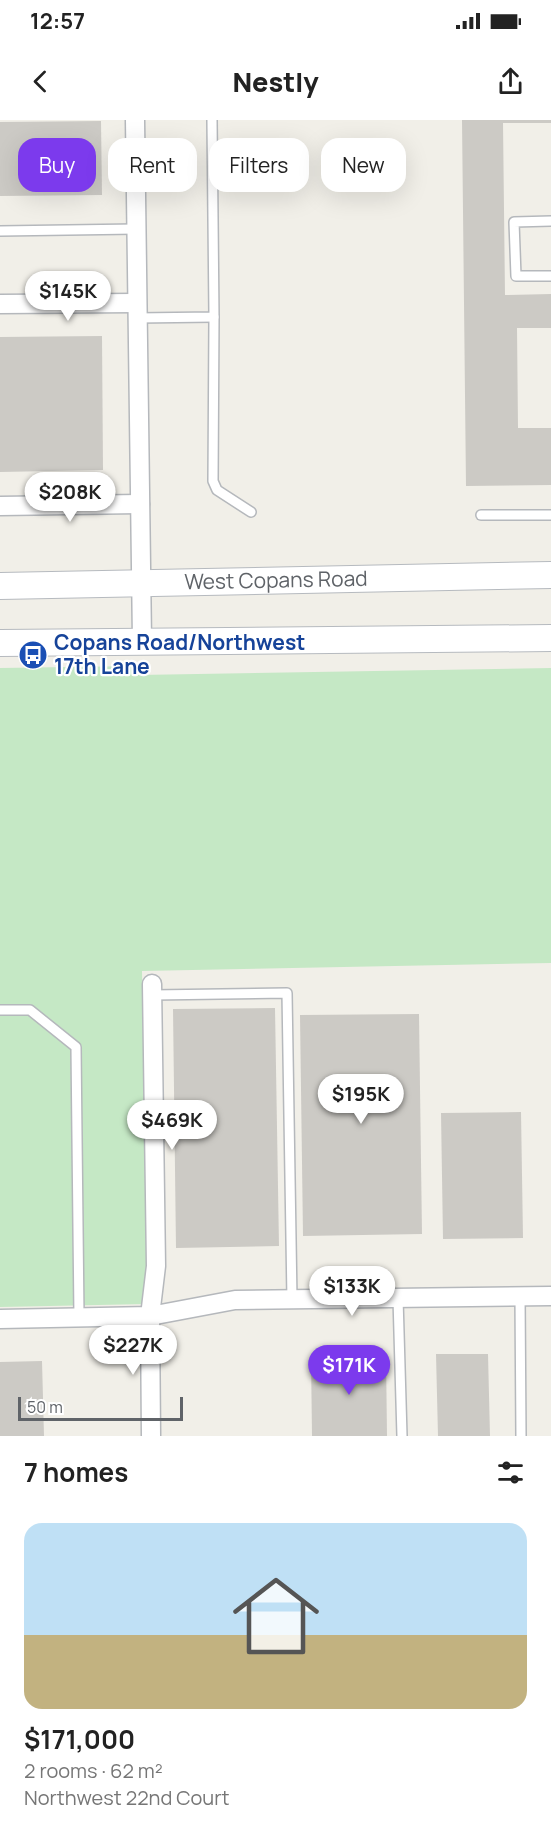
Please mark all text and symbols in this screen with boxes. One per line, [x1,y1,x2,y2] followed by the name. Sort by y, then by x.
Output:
[30,6,85,36] text: 12:57
[232,63,319,100] text: Nestly
[24,65,57,98] icon: back
[494,65,527,98] icon: share
[18,138,96,192] chip: Buy
[108,138,197,192] chip: Rent
[209,138,309,192] chip: Filters
[321,138,406,192] chip: New
[26,271,110,322] pin: $145K
[39,277,97,304] text: $145K
[28,472,112,523] pin: $208K
[39,478,101,505] text: $208K
[184,564,368,595] street label: West Copans Road
[54,628,305,680] place label: Copans Road/Northwest 17th Lane
[17,639,49,671] bus stop icon: Copans Road/Northwest 17th Lane
[319,1074,403,1125] pin: $195K
[332,1080,390,1107] text: $195K
[130,1100,214,1151] pin: $469K
[141,1106,203,1133] text: $469K
[310,1266,394,1317] pin: $133K
[323,1272,381,1299] text: $133K
[91,1325,175,1376] pin: $227K
[103,1331,163,1358] text: $227K
[307,1345,391,1396] pin: $171K
[322,1351,376,1378] text: $171K
[18,1394,183,1422] scale bar
[27,1396,63,1418] text: 50 m
[24,1454,128,1490] text: 7 homes
[494,1456,527,1489] icon: filters
[222,1562,330,1670] icon: home
[24,1721,135,1757] text: $171,000
[24,1757,163,1784] text: 2 rooms · 62 m²
[24,1784,229,1811] text: Northwest 22nd Court

